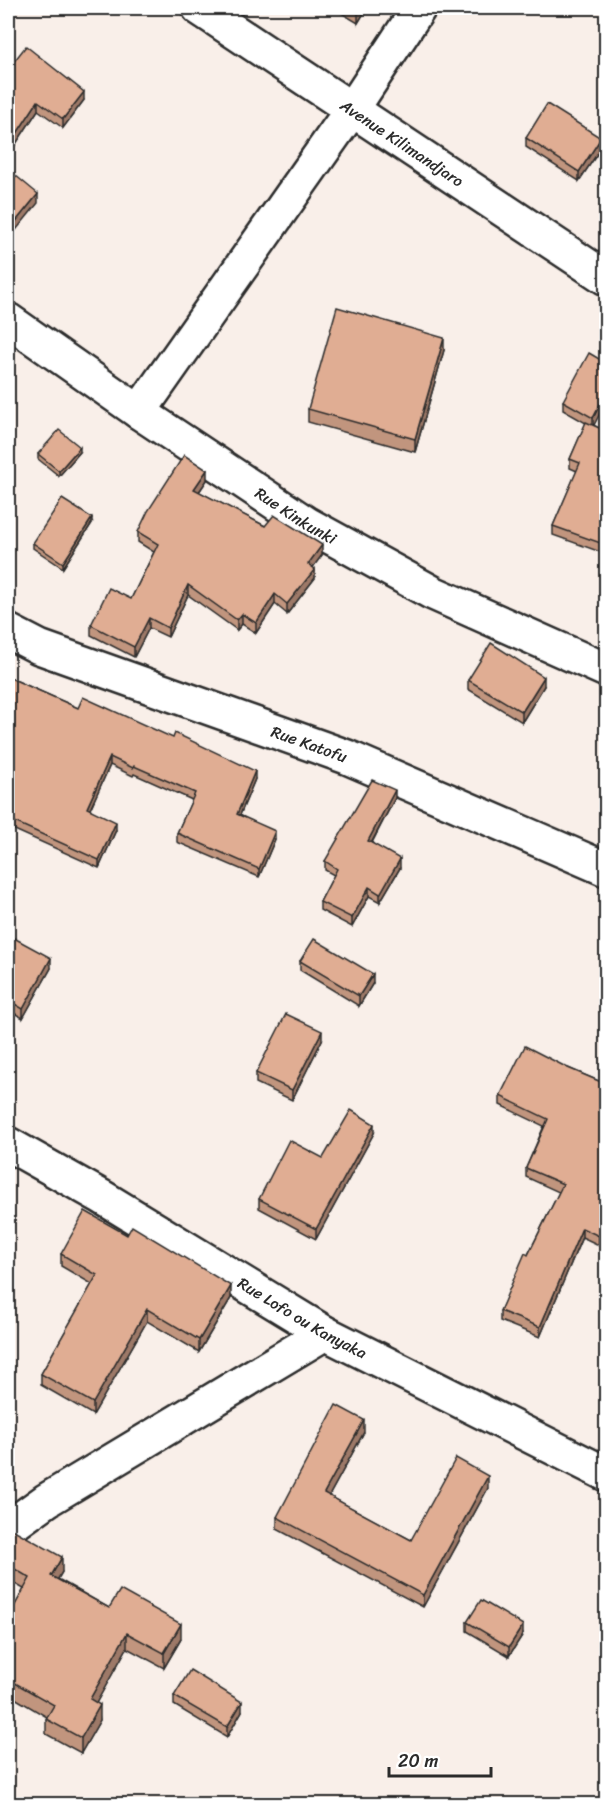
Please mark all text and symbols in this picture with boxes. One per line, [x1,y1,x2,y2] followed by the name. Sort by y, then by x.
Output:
[333,91,470,195] street label: Avenue Kilimandjaro
[249,479,342,553] street label: Rue Kinkunki
[267,717,352,771] street label: Rue Katofu
[232,1269,372,1367] street label: Rue Lofo ou Kanyaka
[389,1740,491,1778] scale bar
[398,1745,438,1777] text: 20 m

